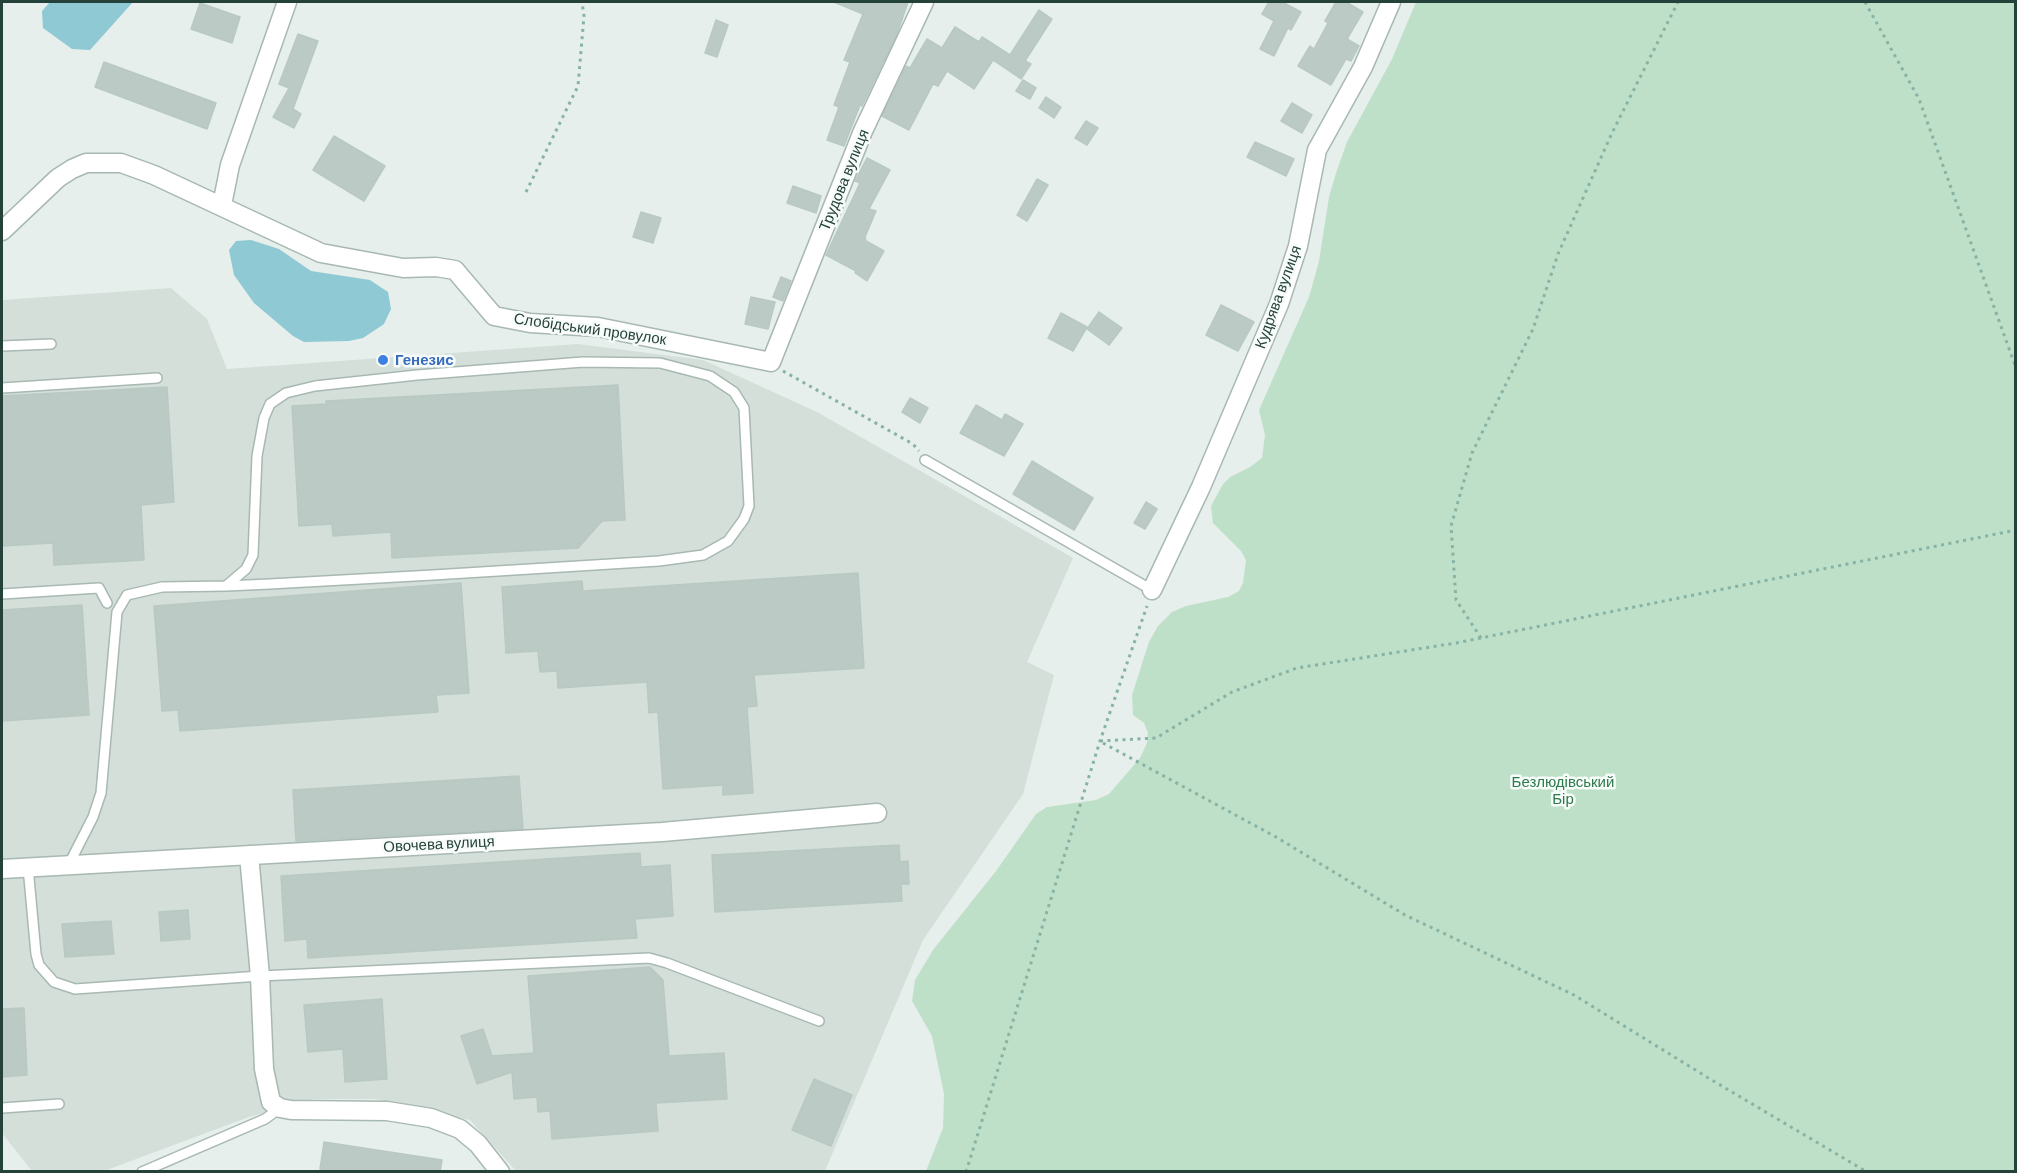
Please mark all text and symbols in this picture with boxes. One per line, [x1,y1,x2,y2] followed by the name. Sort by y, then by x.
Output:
[815,126,873,234] street label: Трудова вулиця
[1251,243,1305,351] street label: Кудрява вулиця
[513,309,667,349] street label: Слобідський провулок
[395,351,454,369] place label: Генезис
[376,353,390,367] marker: Генезис
[1512,773,1614,808] park label: Безлюдівський Бір
[383,832,495,856] street label: Овочева вулиця

